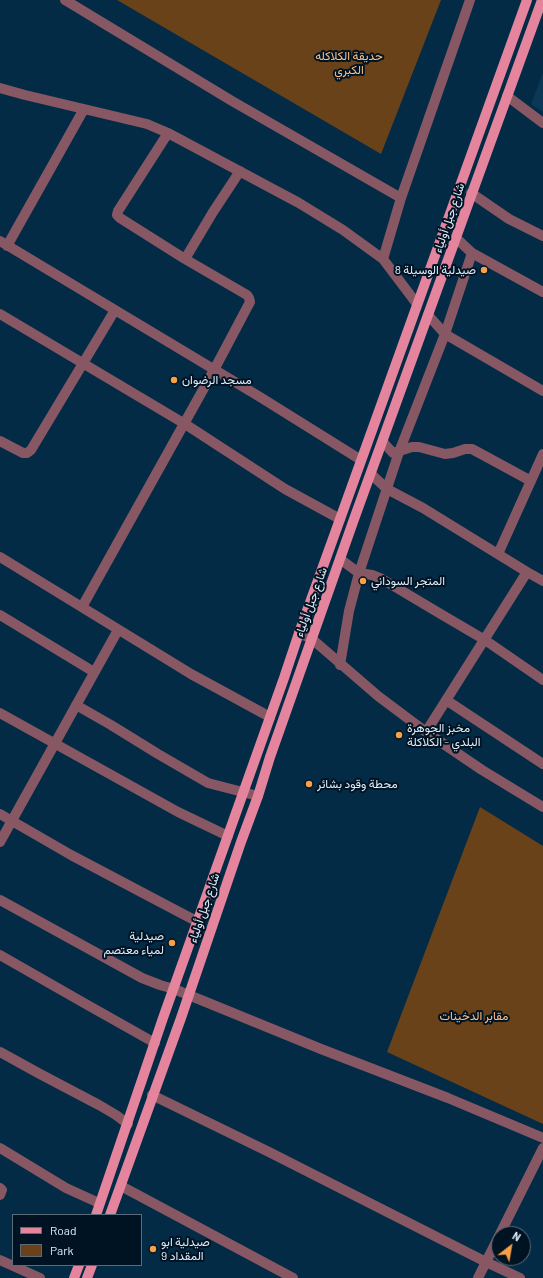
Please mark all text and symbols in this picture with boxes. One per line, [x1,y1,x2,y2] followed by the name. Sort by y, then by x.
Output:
[315,49,383,77] park label: حديقة الكلاكله الكبري
[430,181,468,255] street label: شارع جبل أولياء
[395,263,476,277] place label: صيدلية الوسيلة 8
[479,265,489,275] marker: صيدلية الوسيلة 8
[182,373,252,387] place label: مسجد الرضوان
[169,375,179,385] marker: مسجد الرضوان
[292,565,330,639] street label: شارع جبل أولياء
[371,574,445,588] place label: المتجر السوداني
[358,576,368,586] marker: المتجر السوداني
[407,721,481,749] place label: مخبز الجوهرة البلدي - الكلاكلة
[394,730,404,740] marker: مخبز الجوهرة البلدي - الكلاكلة
[317,777,398,791] place label: محطة وقود بشائر
[304,779,314,789] marker: محطة وقود بشائر
[185,871,223,945] street label: شارع جبل أولياء
[103,929,164,957] place label: صيدلية لمياء معتصم
[167,938,177,948] marker: صيدلية لمياء معتصم
[440,1009,508,1023] park label: مقابر الدخينات
[12,1214,142,1266] legend
[50,1223,77,1237] text: Road
[491,1226,531,1266] north arrow
[510,1229,523,1244] text: N
[161,1235,210,1263] place label: صيدلية ابو المقداد 9
[50,1243,74,1257] text: Park
[148,1244,158,1254] marker: صيدلية ابو المقداد 9

